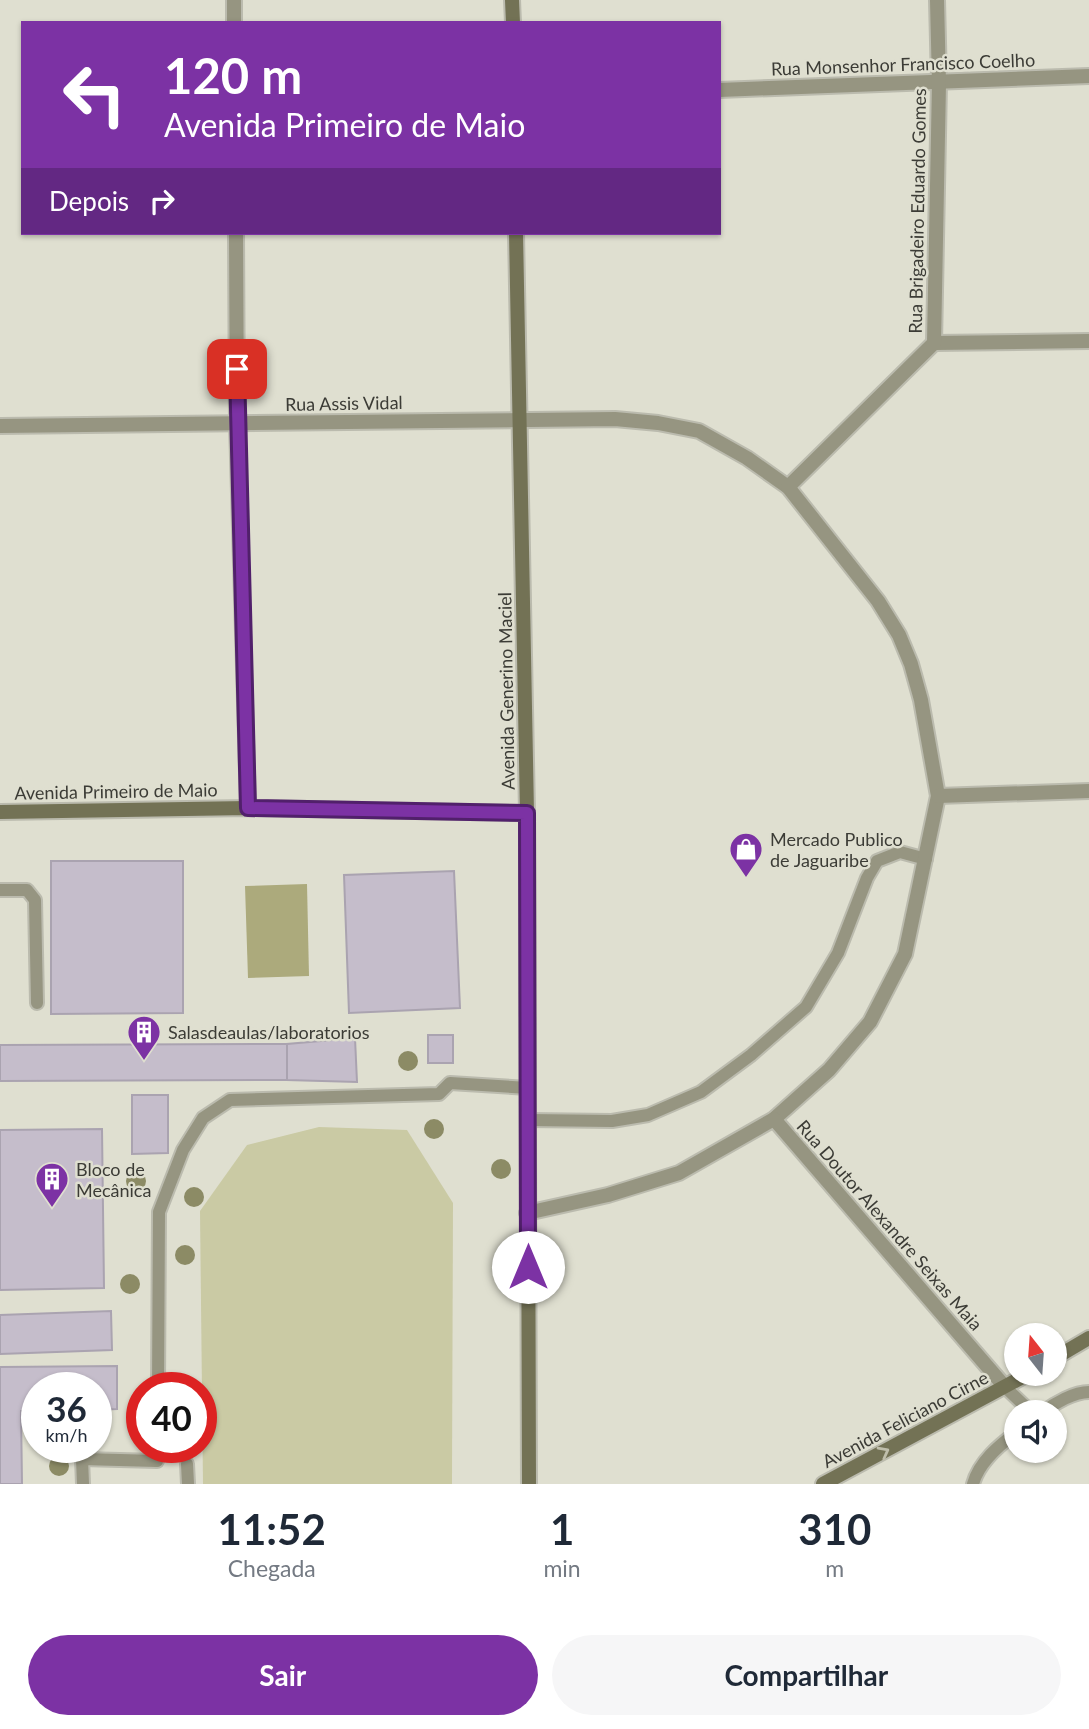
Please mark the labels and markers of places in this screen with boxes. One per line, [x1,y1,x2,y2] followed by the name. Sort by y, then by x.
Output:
[207,339,267,399] pin
[770,828,903,871] place label: Mercado Publico de Jaguaribe
[727,830,765,879] shop icon: Mercado Publico de Jaguaribe
[125,1013,163,1062] building icon: Salasdeaulas/laboratorios
[168,1021,370,1043] place label: Salasdeaulas/laboratorios
[76,1158,151,1201] place label: Bloco de Mecânica
[33,1160,71,1209] building icon: Bloco de Mecânica

